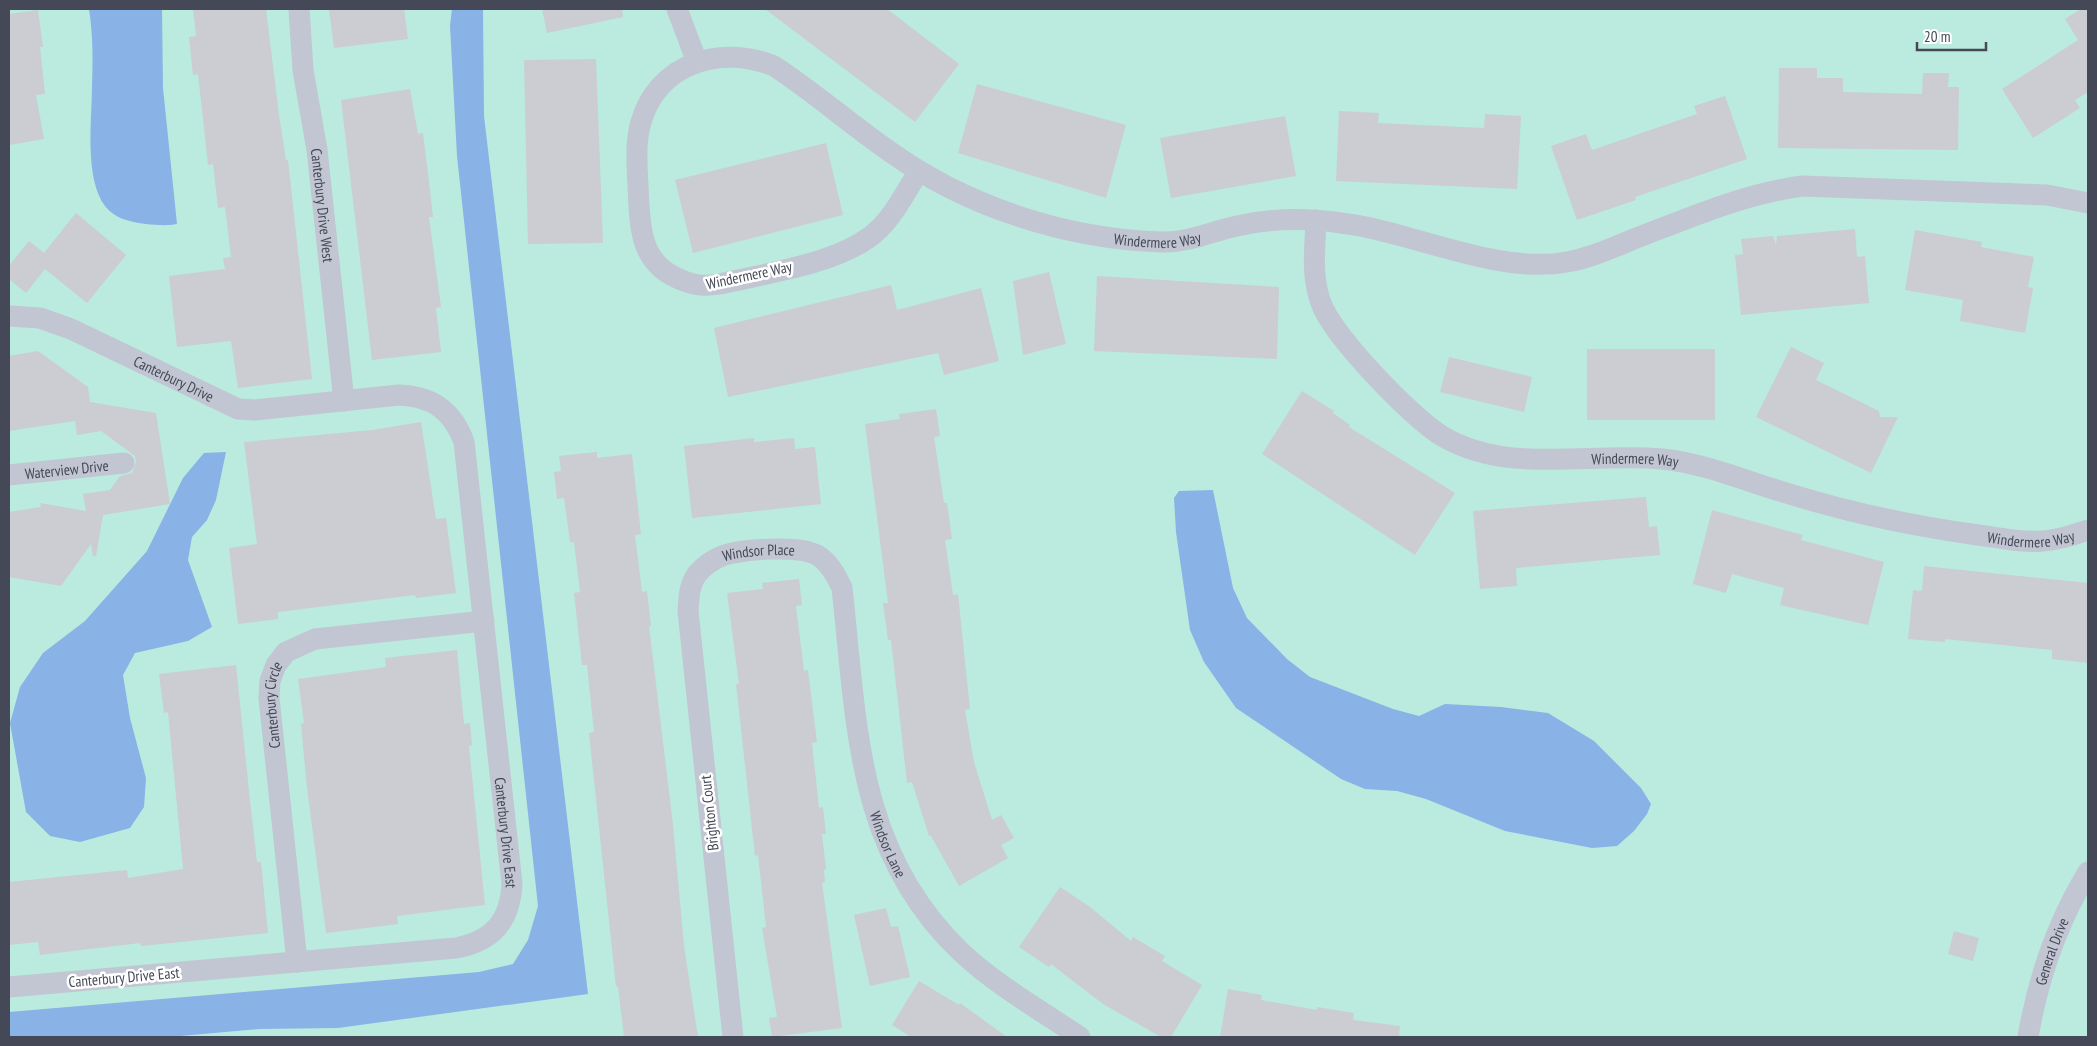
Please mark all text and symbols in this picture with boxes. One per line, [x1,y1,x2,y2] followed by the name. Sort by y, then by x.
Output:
[1917,20,1986,52] scale bar
[1924,27,1950,46] text: 20 m
[307,147,339,263] street label: Canterbury Drive West
[1113,227,1203,252] street label: Windermere Way
[704,257,794,293] street label: Windermere Way
[131,351,217,406] street label: Canterbury Drive
[1591,448,1680,471] street label: Windermere Way
[24,455,110,483] street label: Waterview Drive
[1986,525,2077,551] street label: Windermere Way
[720,539,796,565] street label: Windsor Place
[259,656,286,749] street label: Canterbury Circle
[696,774,722,852] street label: Brighton Court
[491,776,521,889] street label: Canterbury Drive East
[866,809,911,881] street label: Windsor Lane
[2030,914,2072,987] street label: General Drive
[68,963,180,991] street label: Canterbury Drive East

